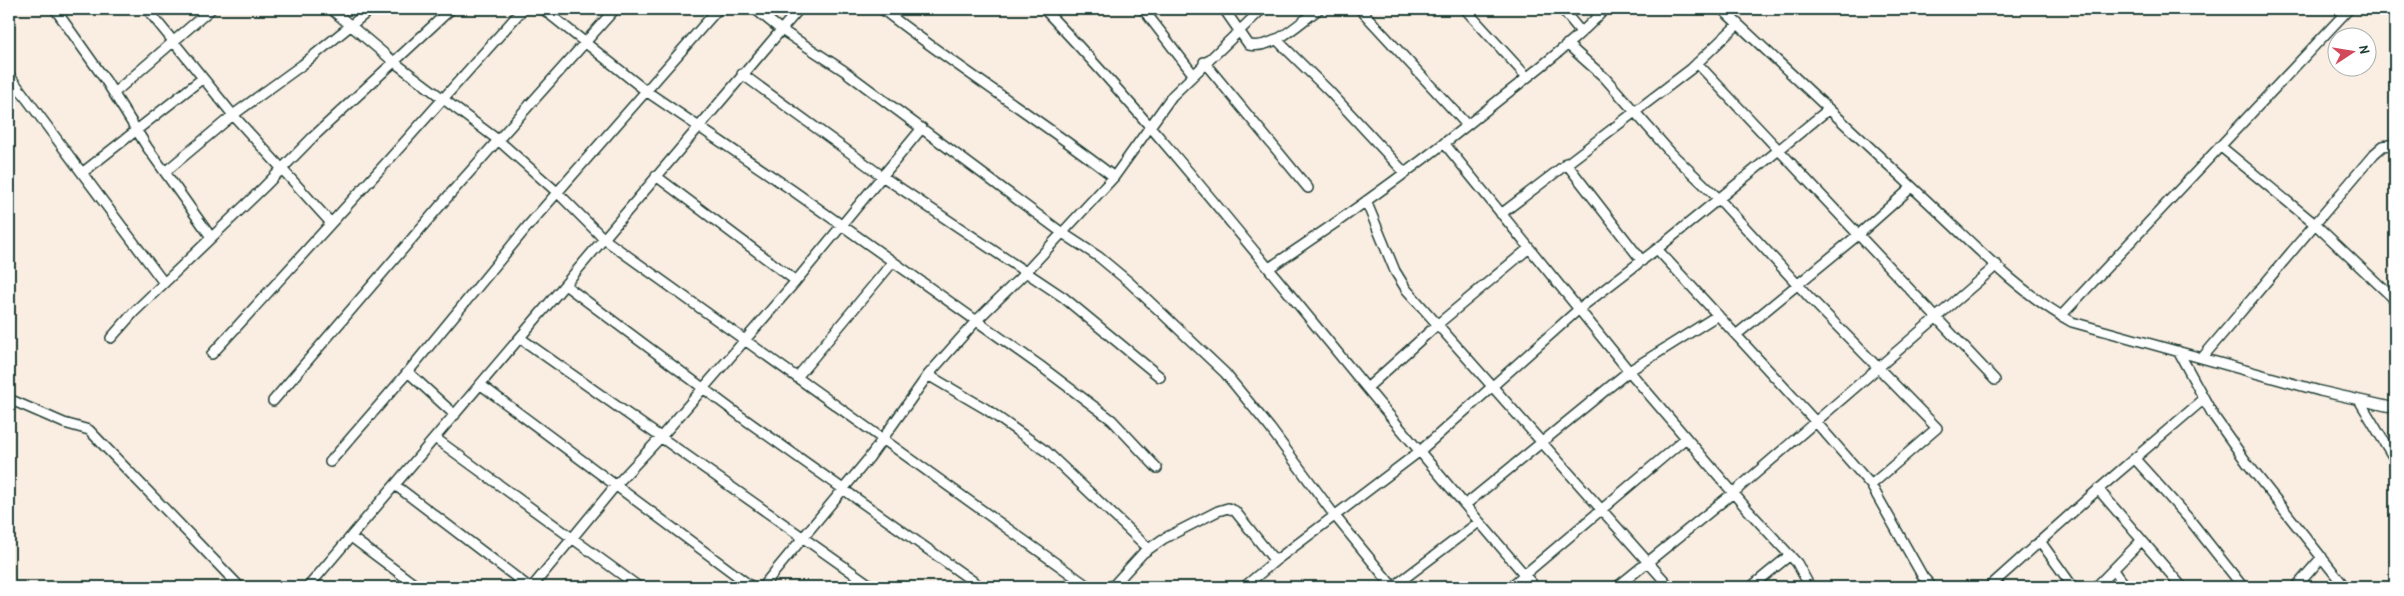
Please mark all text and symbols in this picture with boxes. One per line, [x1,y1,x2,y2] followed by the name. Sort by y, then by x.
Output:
[2326,28,2376,78] north arrow
[2355,44,2375,55] text: N

